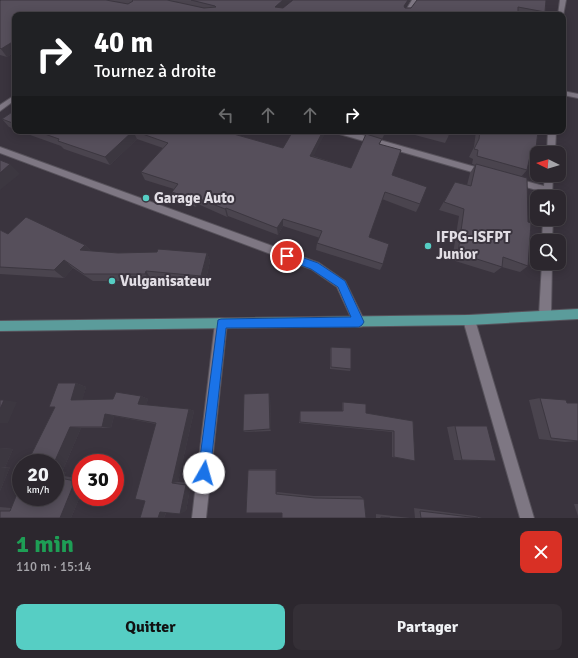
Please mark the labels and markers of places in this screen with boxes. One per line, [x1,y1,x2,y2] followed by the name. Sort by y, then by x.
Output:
[154,189,235,207] place label: Garage Auto
[141,193,151,203] marker: Garage Auto
[436,228,511,263] place label: IFPG-ISFPT Junior
[270,239,304,273] pin
[423,241,433,251] marker: IFPG-ISFPT Junior
[120,272,211,290] place label: Vulganisateur
[107,276,117,286] marker: Vulganisateur

